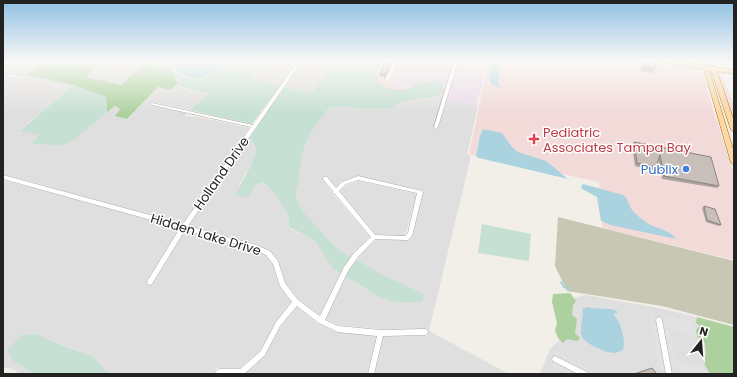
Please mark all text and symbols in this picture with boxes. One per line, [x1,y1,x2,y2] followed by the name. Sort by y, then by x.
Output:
[543,123,692,157] place label: Pediatric Associates Tampa Bay
[189,133,254,214] street label: Holland Drive
[528,133,540,145] marker: Pediatric Associates Tampa Bay
[641,160,679,179] place label: Publix
[681,164,691,174] marker: Publix
[148,209,264,260] street label: Hidden Lake Drive
[681,321,721,361] north arrow
[698,323,710,340] text: N

